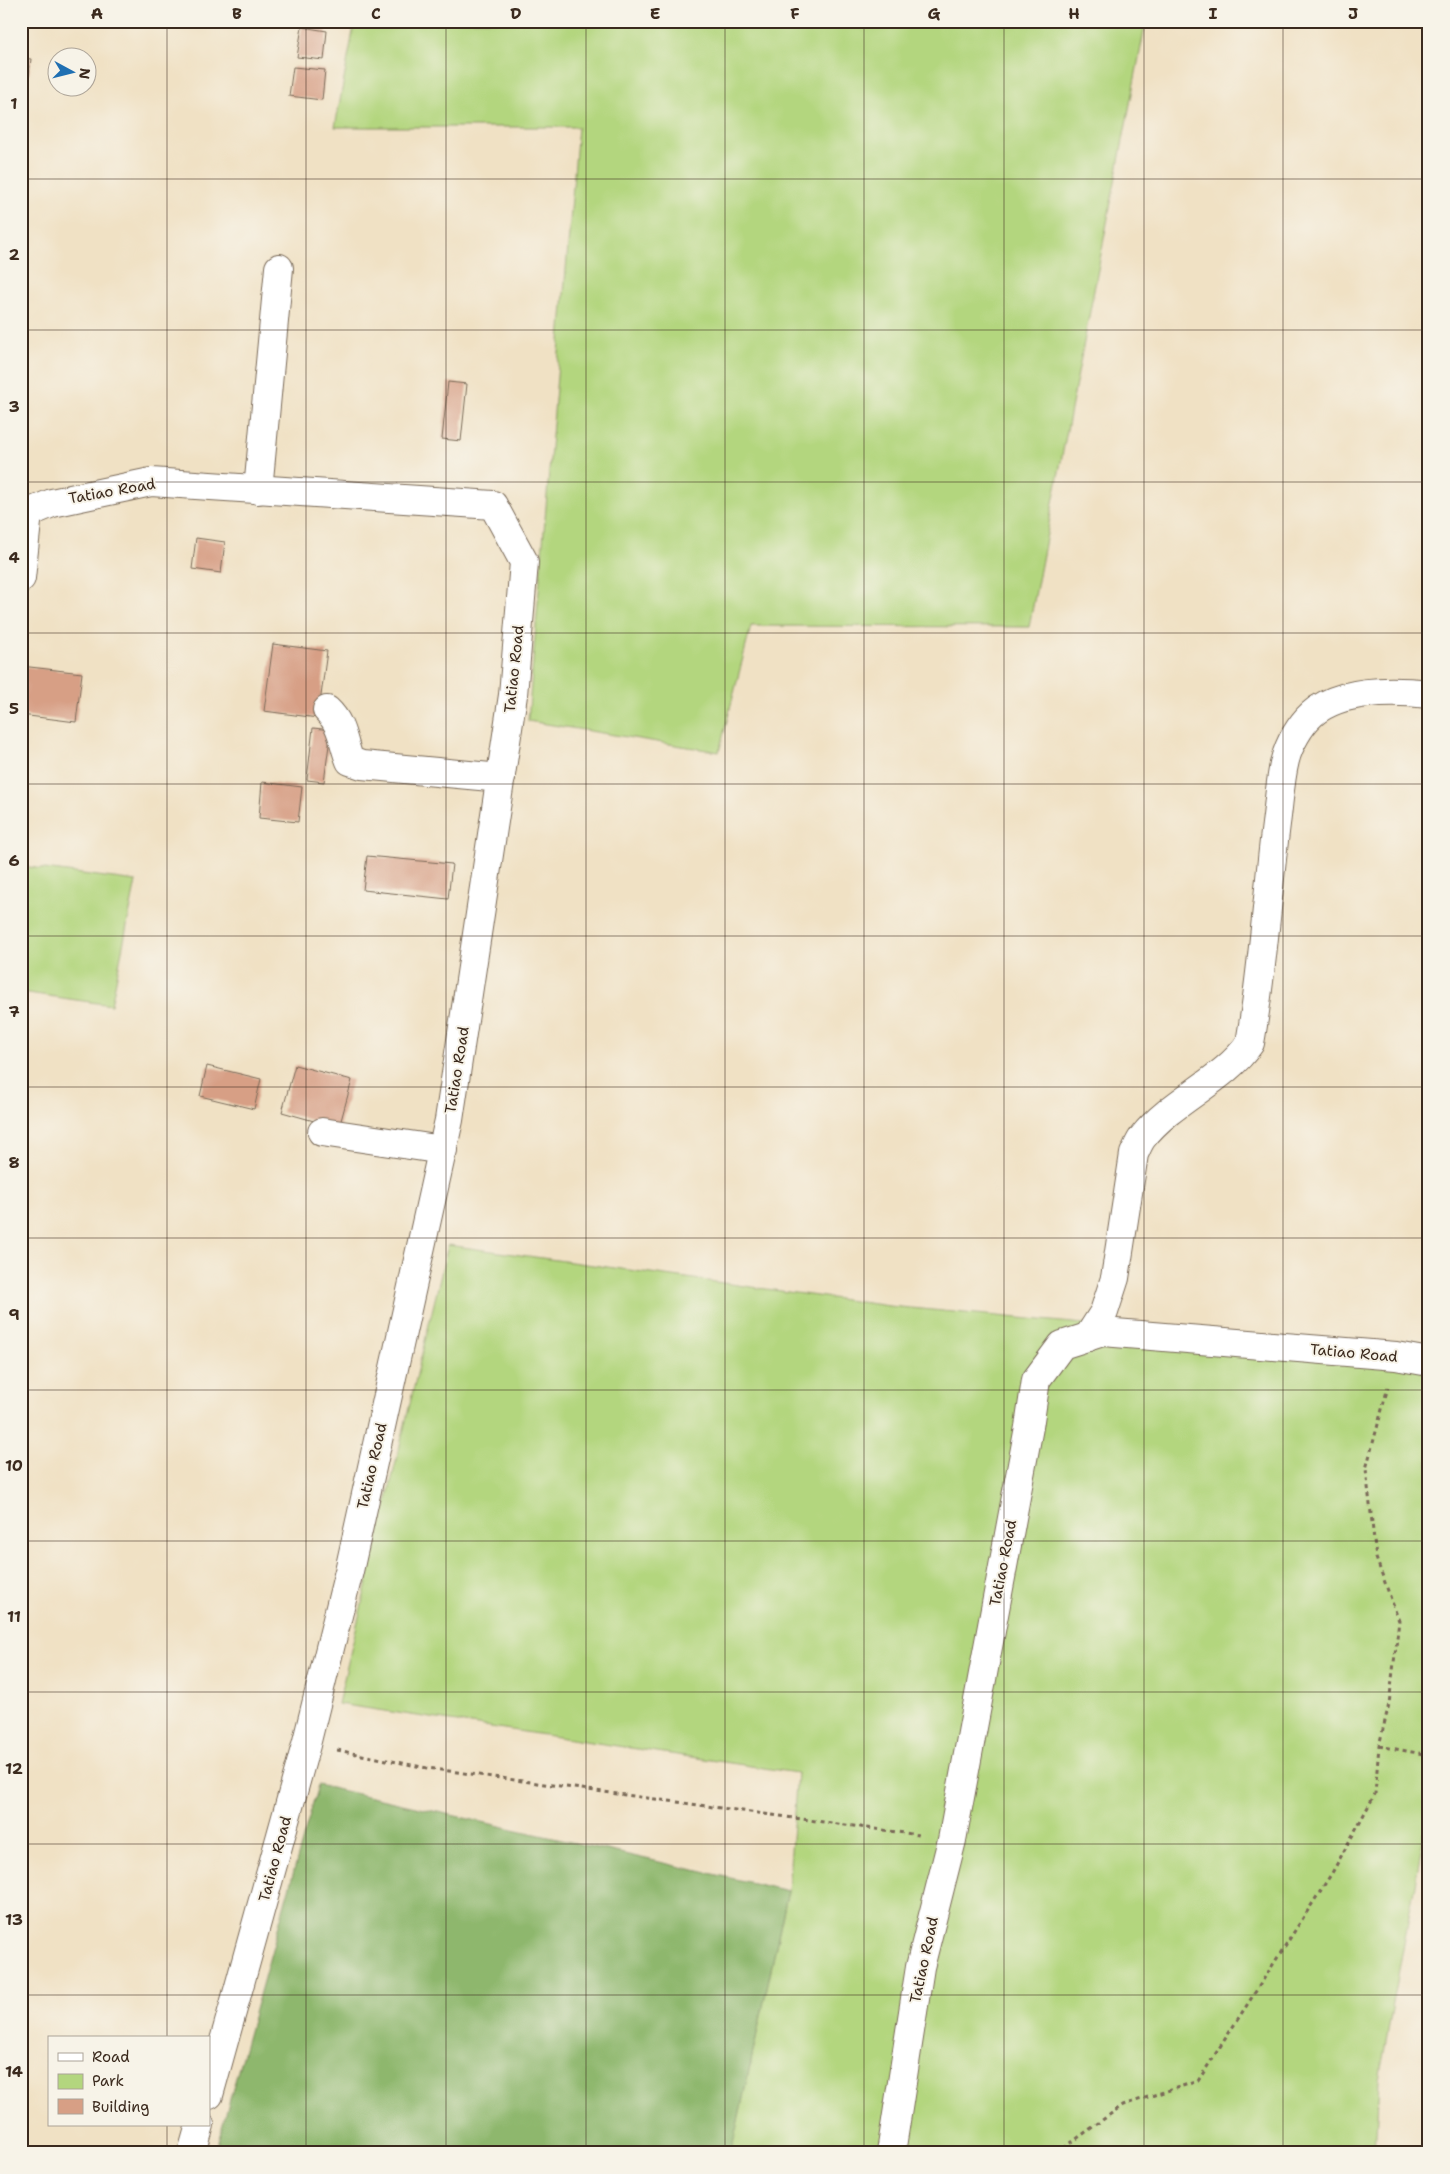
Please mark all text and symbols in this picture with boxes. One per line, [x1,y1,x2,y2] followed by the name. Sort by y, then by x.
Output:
[91,3,103,24] text: A
[232,3,242,24] text: B
[371,3,381,24] text: C
[510,3,522,24] text: D
[650,3,660,24] text: E
[790,3,800,24] text: F
[928,3,941,24] text: G
[1068,3,1080,24] text: H
[1209,3,1218,24] text: I
[1348,3,1358,24] text: J
[48,48,98,98] north arrow
[75,67,95,80] text: N
[10,93,18,114] text: 1
[8,244,20,265] text: 2
[8,396,20,417] text: 3
[67,473,157,508] street label: Tatiao Road
[8,547,20,568] text: 4
[499,624,529,714] street label: Tatiao Road
[9,698,19,719] text: 5
[8,850,20,871] text: 6
[8,1001,20,1022] text: 7
[440,1025,474,1115] street label: Tatiao Road
[8,1152,20,1173] text: 8
[8,1304,20,1325] text: 9
[1309,1339,1399,1367] street label: Tatiao Road
[352,1420,392,1511] street label: Tatiao Road
[5,1455,23,1476] text: 10
[985,1517,1021,1608] street label: Tatiao Road
[7,1606,21,1627] text: 11
[5,1758,23,1779] text: 12
[254,1814,296,1904] street label: Tatiao Road
[5,1909,23,1930] text: 13
[905,1914,943,2005] street label: Tatiao Road
[48,2036,210,2126] legend
[92,2047,130,2067] text: Road
[5,2061,23,2082] text: 14
[92,2071,124,2091] text: Park
[92,2097,149,2117] text: Building

